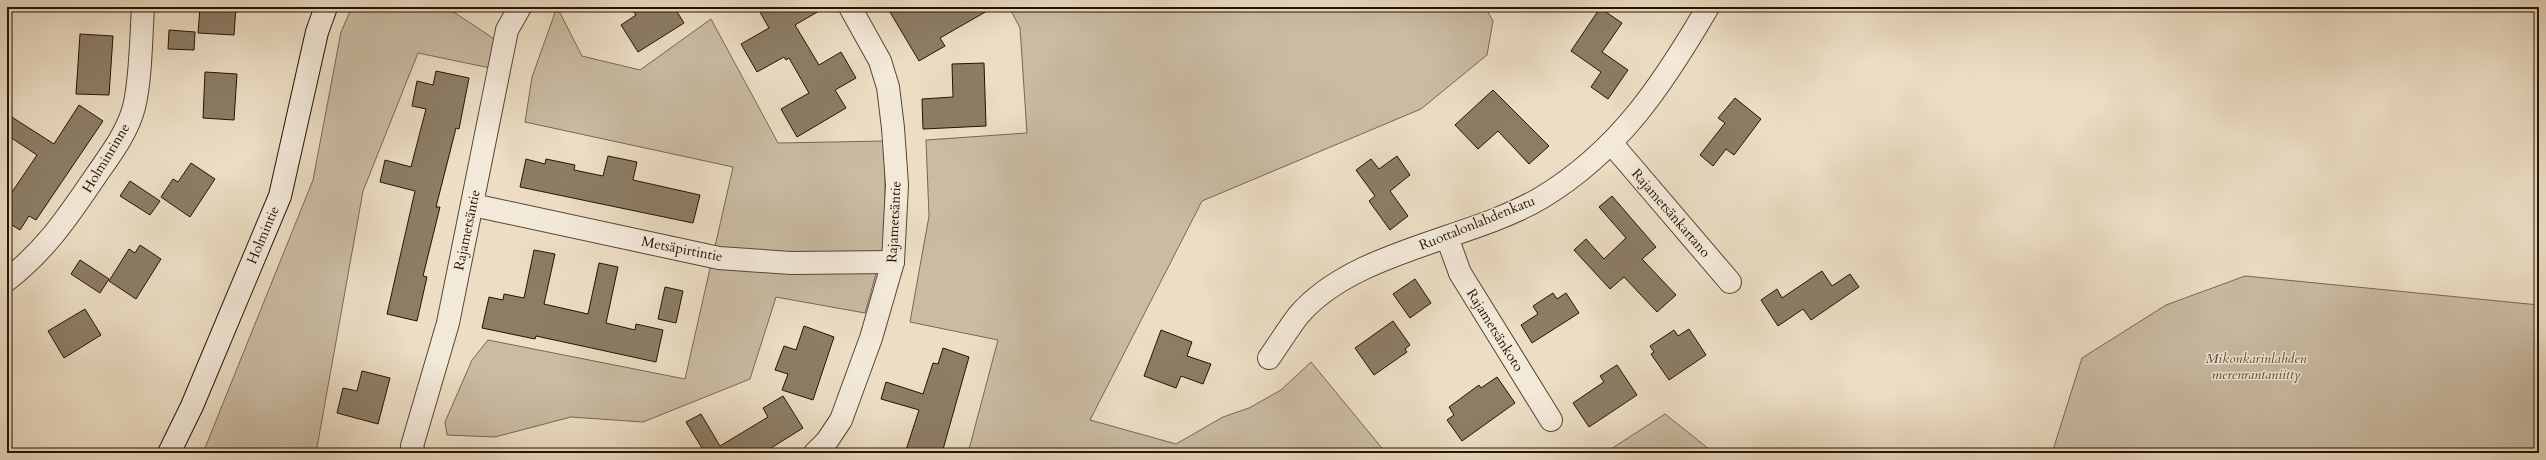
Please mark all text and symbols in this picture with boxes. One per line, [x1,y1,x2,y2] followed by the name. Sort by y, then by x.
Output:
[78,120,134,196] street label: Holminrinne
[1627,165,1715,262] street label: Rajametsänkartano
[882,181,906,263] street label: Rajametsäntie
[449,188,485,272] street label: Rajametsäntie
[1416,191,1538,255] street label: Ruottalonlahdenkatu
[242,203,284,267] street label: Holmintie
[640,232,724,266] street label: Metsäpirtintie
[1462,285,1528,375] street label: Rajametsänkoto
[2205,349,2307,384] park label: Mikonkarinlahden merenrantaniitty

